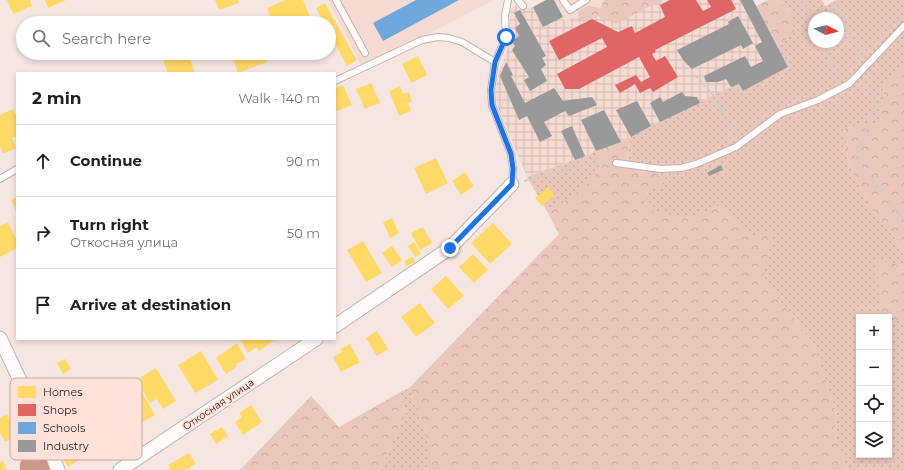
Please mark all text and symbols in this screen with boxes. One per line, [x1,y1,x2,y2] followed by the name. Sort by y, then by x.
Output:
[808,12,844,48] north arrow
[16,16,336,60] search box
[30,27,52,49] icon: search
[497,28,515,46] route start
[62,29,151,48] text: Search here
[32,88,82,108] text: 2 min
[238,90,320,106] text: Walk · 140 m
[32,150,54,172] icon: ahead
[70,151,142,170] text: Continue
[286,153,320,169] text: 90 m
[70,215,149,234] text: Turn right
[32,222,54,244] icon: right
[287,225,320,241] text: 50 m
[70,234,178,250] text: Откосная улица
[441,239,459,257] route end
[32,294,54,316] icon: arrive
[70,295,231,314] text: Arrive at destination
[856,314,892,458] map controls
[856,314,892,350] button: +
[856,350,892,386] button: −
[180,376,256,433] street label: Откосная улица
[10,378,142,460] legend
[43,385,83,399] text: Homes
[856,386,892,422] button: locate
[43,403,78,417] text: Shops
[43,421,86,435] text: Schools
[856,422,892,458] button: layers
[43,439,89,453] text: Industry

